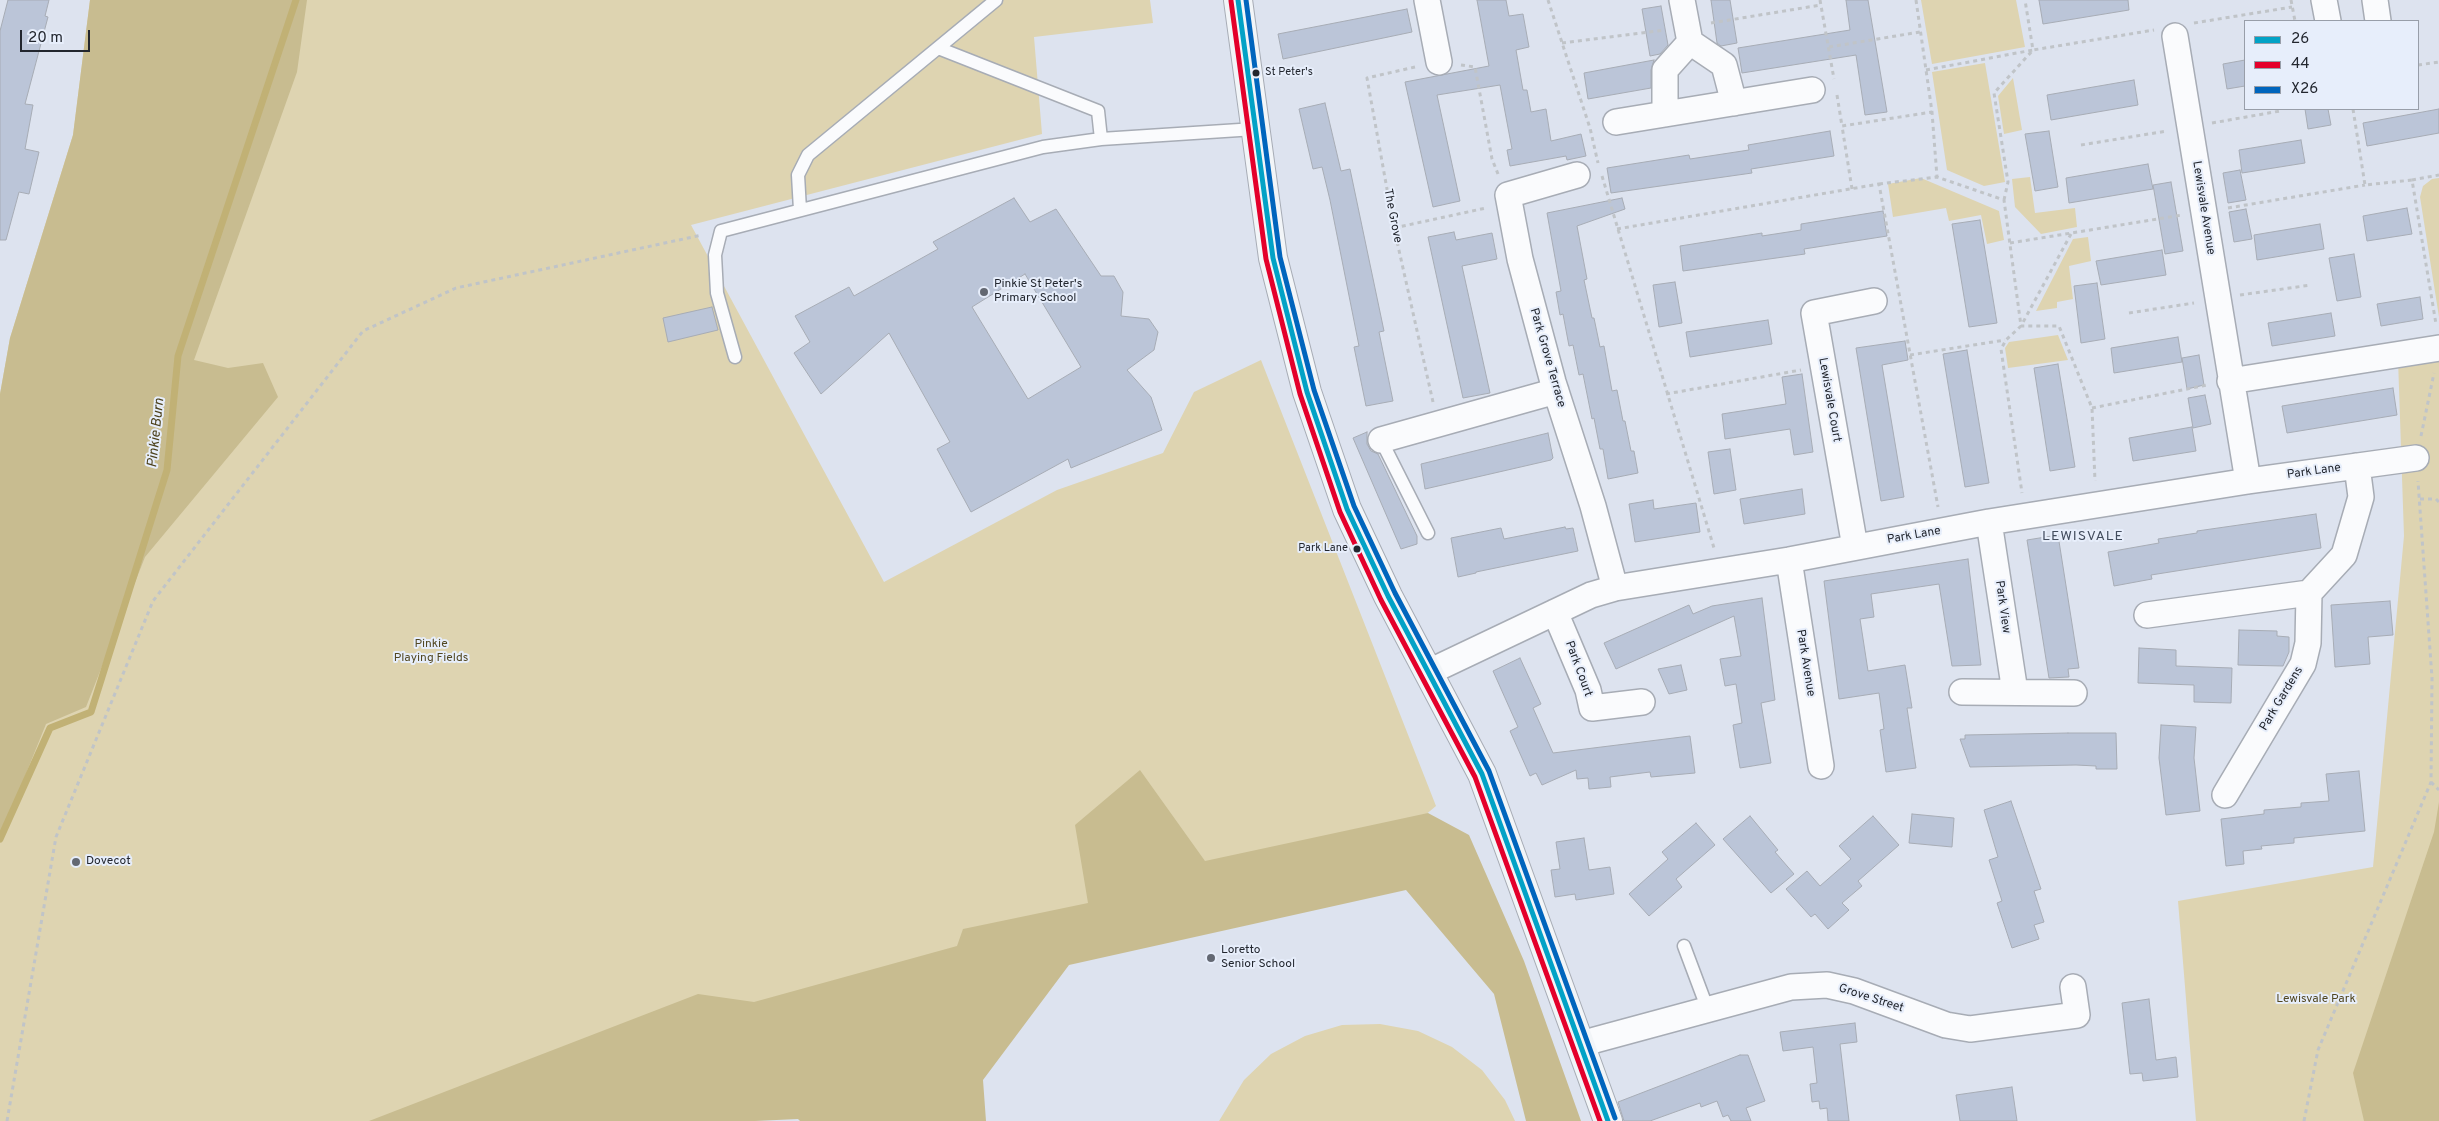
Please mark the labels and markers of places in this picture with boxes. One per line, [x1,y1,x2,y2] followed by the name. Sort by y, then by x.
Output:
[1265,66,1313,80] place label: St Peter's
[1251,68,1261,78] marker: St Peter's
[994,278,1082,306] place label: Pinkie St Peter's Primary School
[978,286,990,298] marker: Pinkie St Peter's Primary School
[1298,542,1348,556] place label: Park Lane
[1352,544,1362,554] marker: Park Lane
[86,855,131,869] place label: Dovecot
[70,856,82,868] marker: Dovecot
[1221,944,1295,972] place label: Loretto Senior School
[1205,952,1217,964] marker: Loretto Senior School

